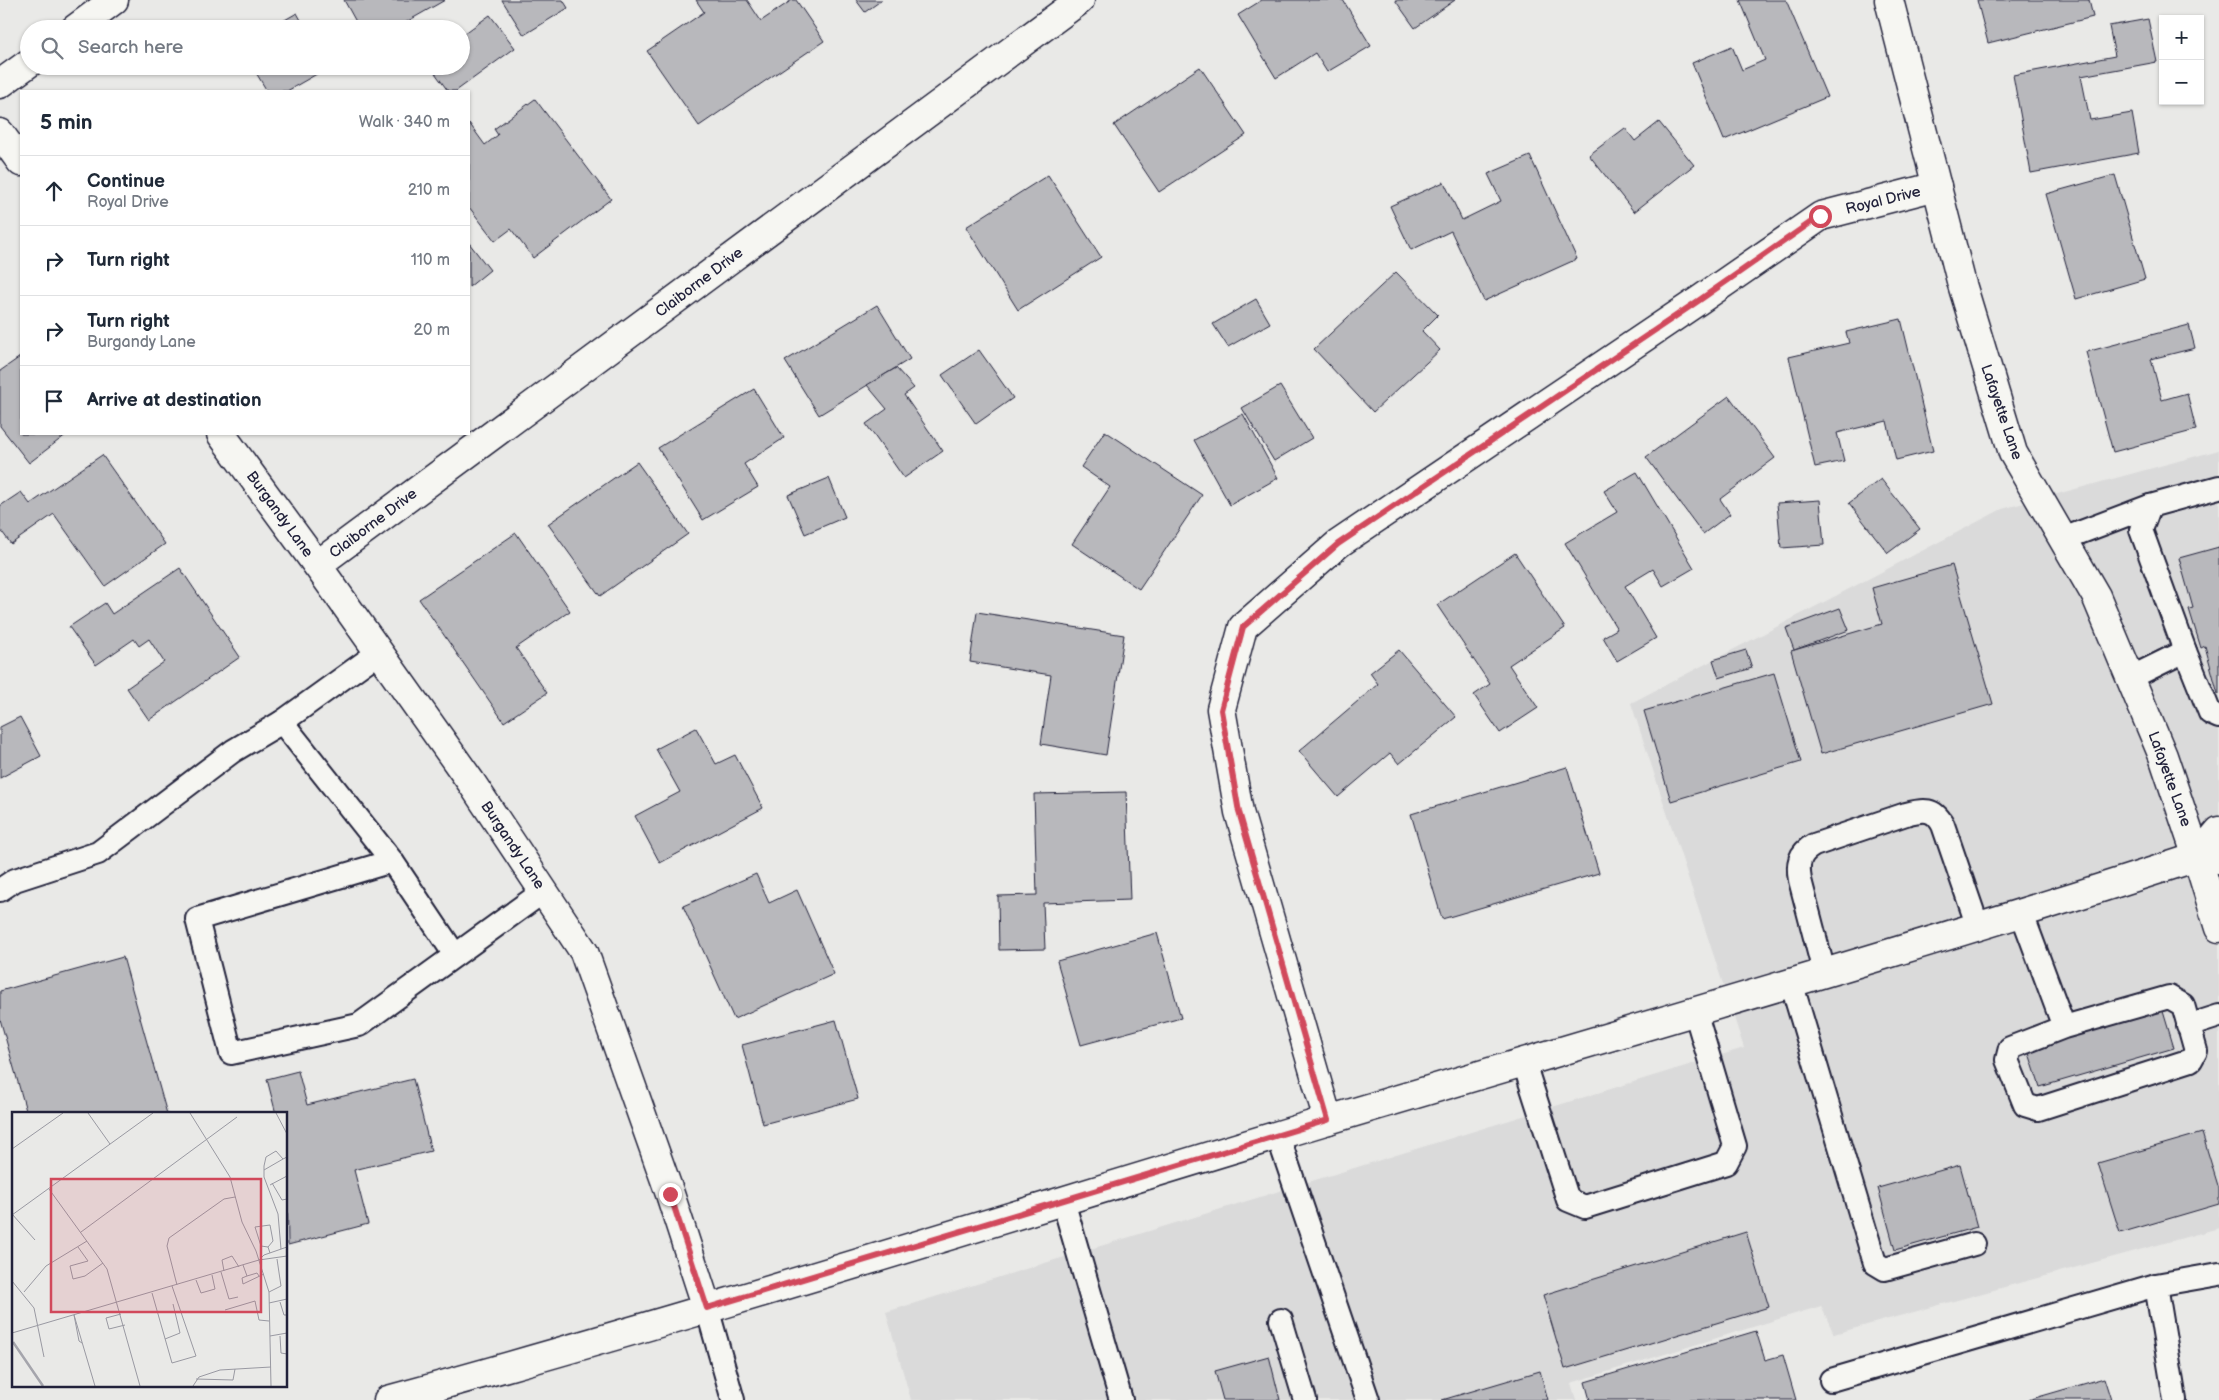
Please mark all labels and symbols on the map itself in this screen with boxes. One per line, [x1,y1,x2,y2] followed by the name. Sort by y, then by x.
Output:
[1844,182,1923,219] street label: Royal Drive
[1809,205,1832,228] route start
[652,243,747,322] street label: Claiborne Drive
[1976,362,2027,462] street label: Lafayette Lane
[242,468,317,561] street label: Burgandy Lane
[326,484,421,563] street label: Claiborne Drive
[2144,729,2196,829] street label: Lafayette Lane
[476,798,549,893] street label: Burgandy Lane
[12,1112,288,1388] inset map
[659,1183,682,1206] route end

